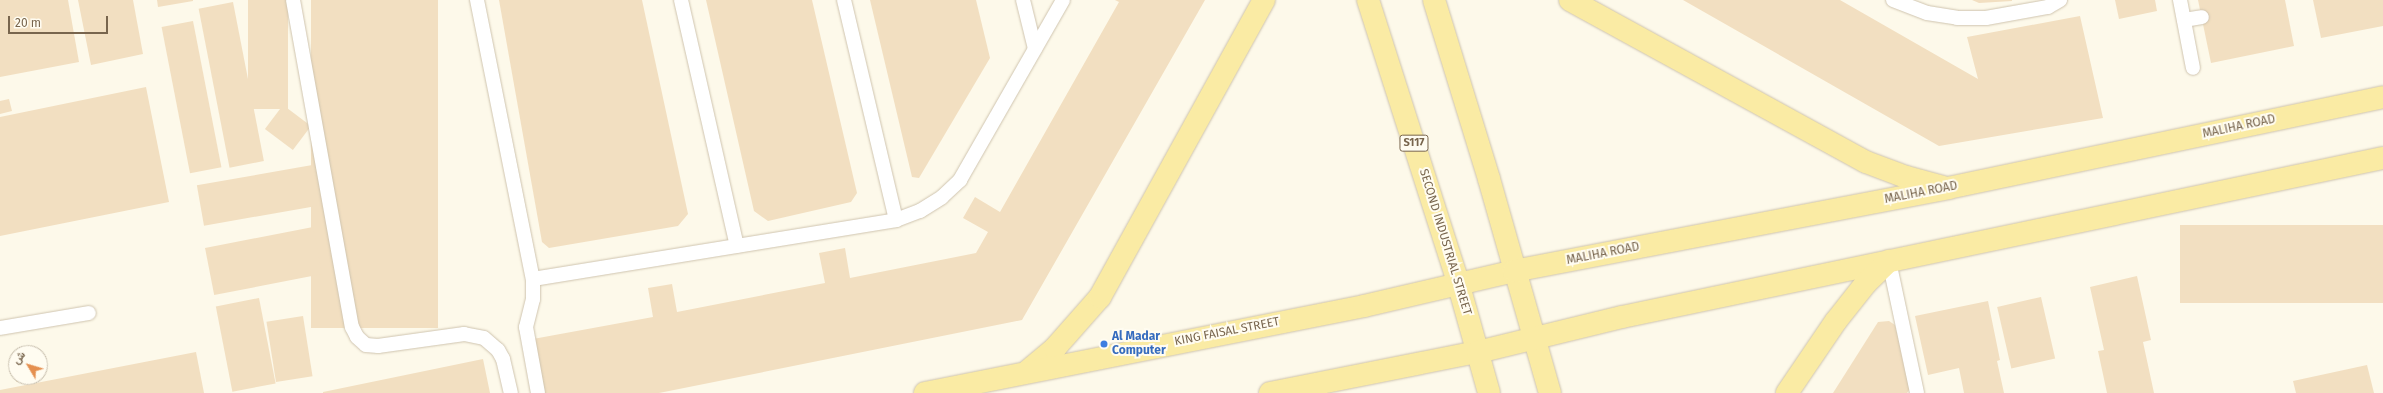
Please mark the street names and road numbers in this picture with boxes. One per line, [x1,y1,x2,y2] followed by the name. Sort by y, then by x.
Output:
[2201,112,2277,142] street label: MALIHA ROAD
[1399,134,1429,152] road number: S117
[1416,167,1474,317] street label: SECOND INDUSTRIAL STREET
[1883,179,1959,207] street label: MALIHA ROAD
[1565,240,1641,268] street label: MALIHA ROAD
[1173,315,1281,349] street label: KING FAISAL STREET

